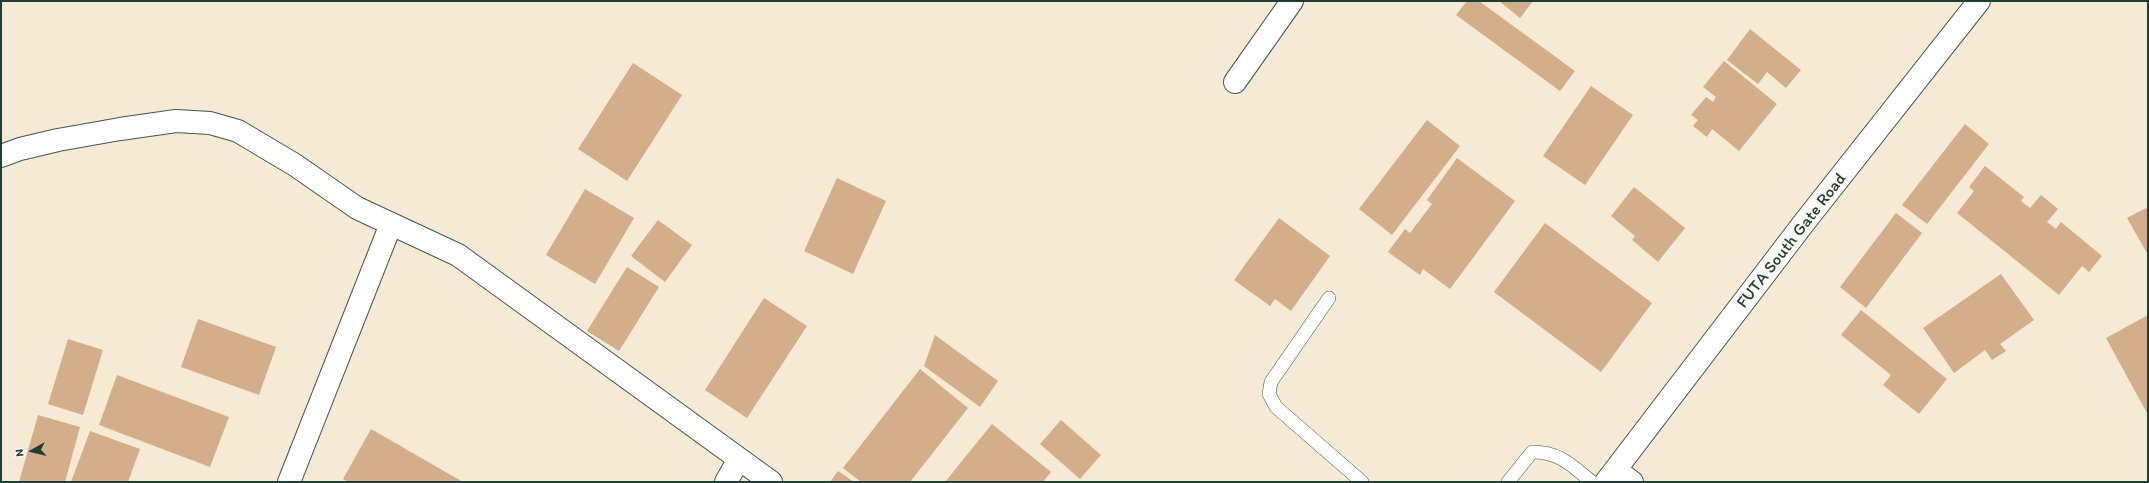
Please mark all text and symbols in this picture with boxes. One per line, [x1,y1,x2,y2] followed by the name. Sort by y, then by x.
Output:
[1733,169,1851,313] street label: FUTA South Gate Road
[12,431,52,471] north arrow
[13,448,27,457] text: N

